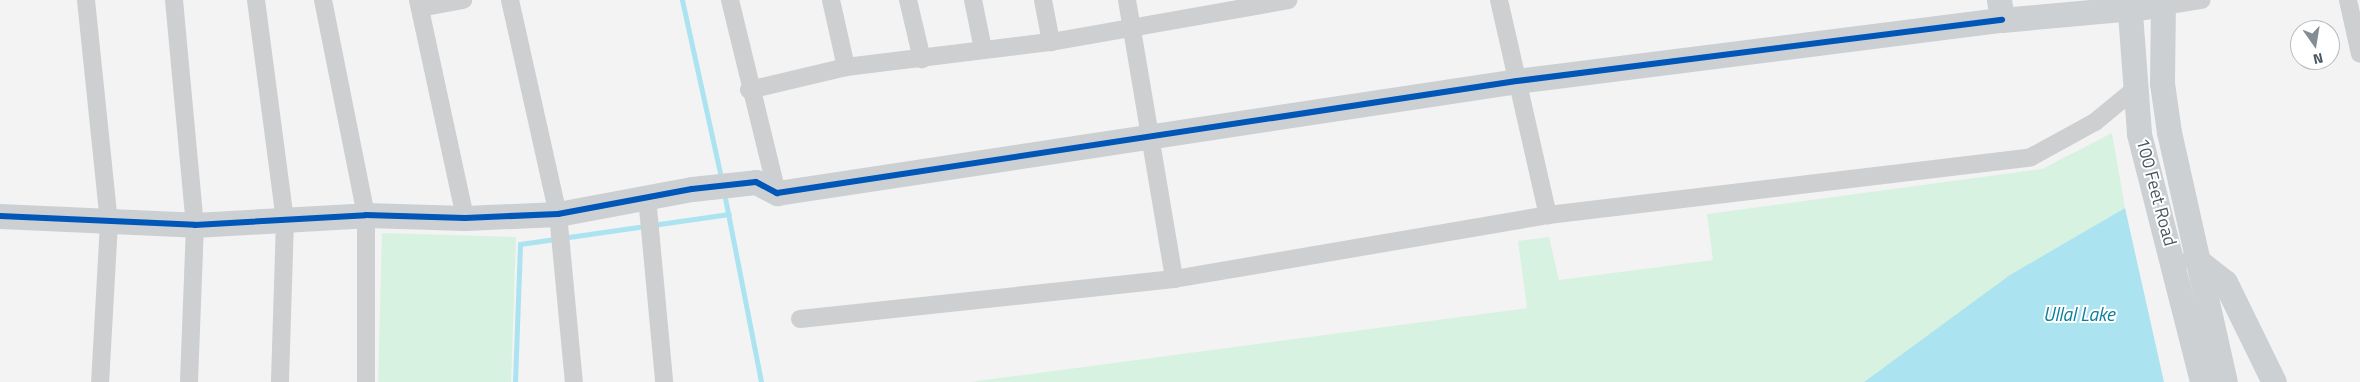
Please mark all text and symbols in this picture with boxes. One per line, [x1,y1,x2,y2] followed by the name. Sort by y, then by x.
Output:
[2290,20,2340,70] north arrow
[2311,48,2325,70] text: N
[2131,136,2181,248] street label: 100 Feet Road
[2043,303,2115,325] water label: Ullal Lake

